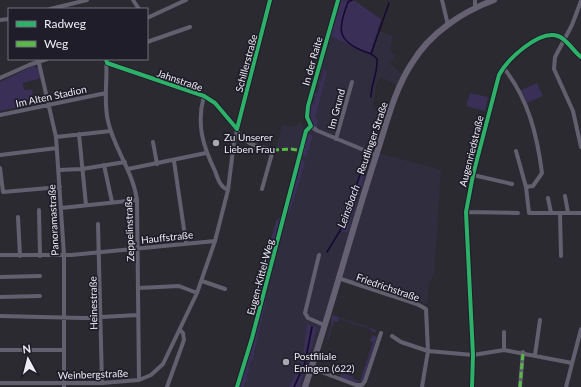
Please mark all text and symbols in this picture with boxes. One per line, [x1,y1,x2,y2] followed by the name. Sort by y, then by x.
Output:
[8,8,148,60] legend
[44,16,86,31] text: Radweg
[233,33,259,93] street label: Schillerstraße
[299,35,325,87] street label: In der Raite
[44,36,68,51] text: Weg
[156,67,204,93] street label: Jahnstraße
[14,83,88,109] street label: Im Alten Stadion
[325,88,347,130] street label: Im Grund
[354,100,390,176] street label: Reutlinger Straße
[456,114,486,188] street label: Augenriedstraße
[224,131,275,155] place label: Zu Unserer Lieben Frau
[211,138,221,148] marker: Zu Unserer Lieben Frau
[334,182,362,229] water label: Leinsbach
[45,184,61,256] street label: Panoramastraße
[122,196,136,262] street label: Zeppelinstraße
[140,228,194,246] street label: Hauffstraße
[244,238,276,316] street label: Eugen-Kittel-Weg
[355,271,421,303] street label: Friedrichstraße
[87,276,99,330] street label: Heinestraße
[8,339,48,379] north arrow
[22,342,32,356] text: N
[294,350,355,374] place label: Postfiliale Eningen (622)
[281,357,291,367] marker: Postfiliale Eningen (622)
[58,367,128,381] street label: Weinbergstraße

